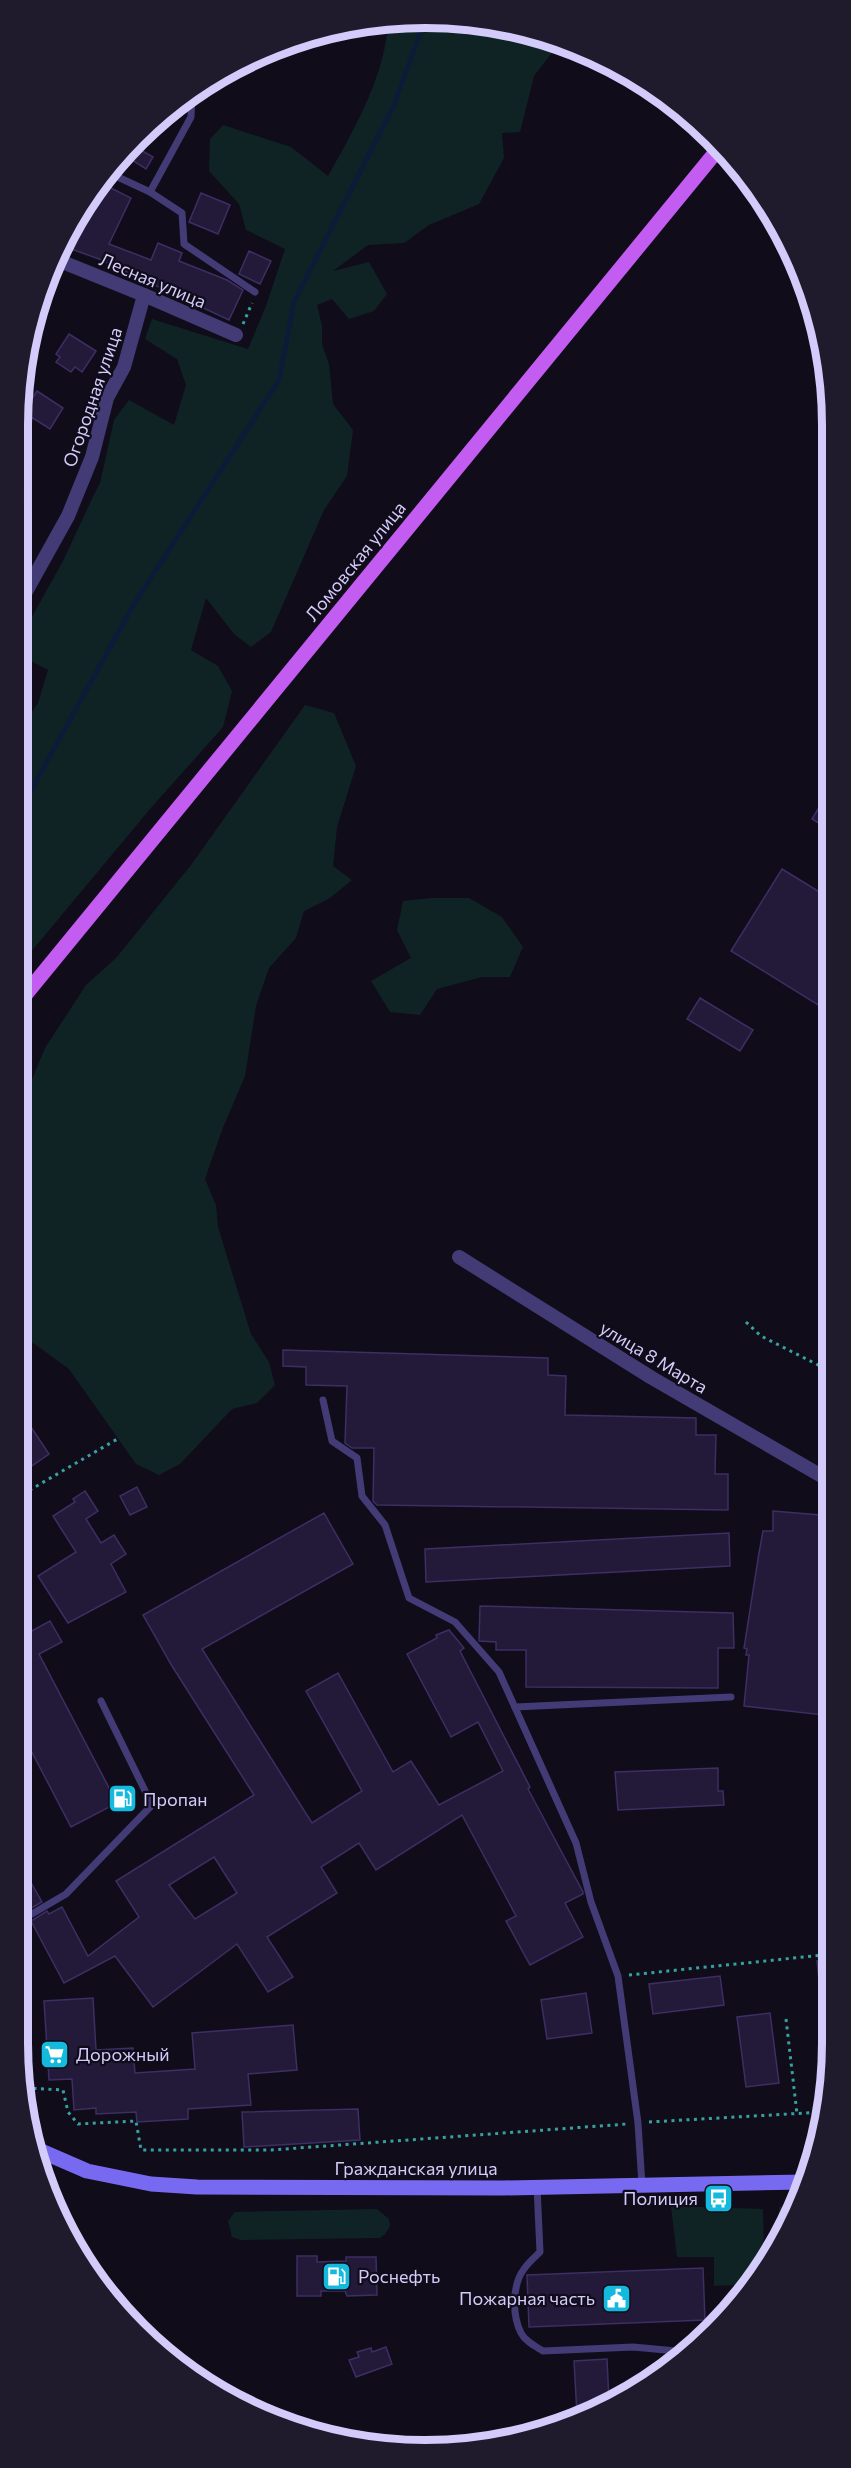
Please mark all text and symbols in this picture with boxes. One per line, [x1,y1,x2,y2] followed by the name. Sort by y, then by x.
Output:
[96,248,210,312] street label: Лесная улица
[58,324,126,470] street label: Огородная улица
[300,497,410,625] street label: Ломовская улица
[596,1316,712,1398] street label: улица 8 Марта
[106,1783,138,1815] fuel station icon: Пропан
[143,1788,208,1810] place label: Пропан
[39,2038,71,2070] supermarket icon: Дорожный
[76,2043,170,2065] place label: Дорожный
[335,2157,497,2179] street label: Гражданская улица
[703,2182,735,2214] bus stop icon: Полиция
[623,2187,698,2209] place label: Полиция
[321,2260,353,2292] fuel station icon: Роснефть
[358,2265,440,2287] place label: Роснефть
[600,2282,632,2314] public building icon: Пожарная часть
[459,2287,595,2309] place label: Пожарная часть

